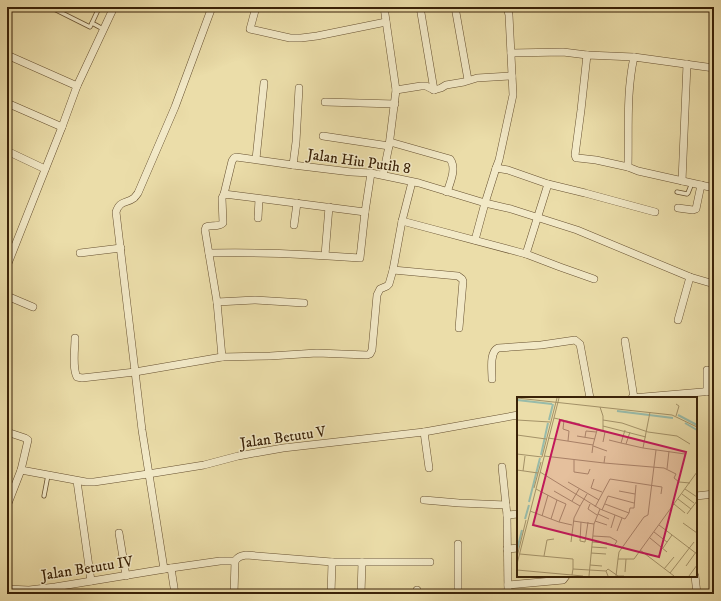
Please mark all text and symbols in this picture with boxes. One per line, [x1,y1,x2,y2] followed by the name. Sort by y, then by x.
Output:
[304,145,412,178] street label: Jalan Hiu Putih 8
[517,397,697,577] inset map
[237,422,328,453] street label: Jalan Betutu V
[38,552,135,585] street label: Jalan Betutu IV

